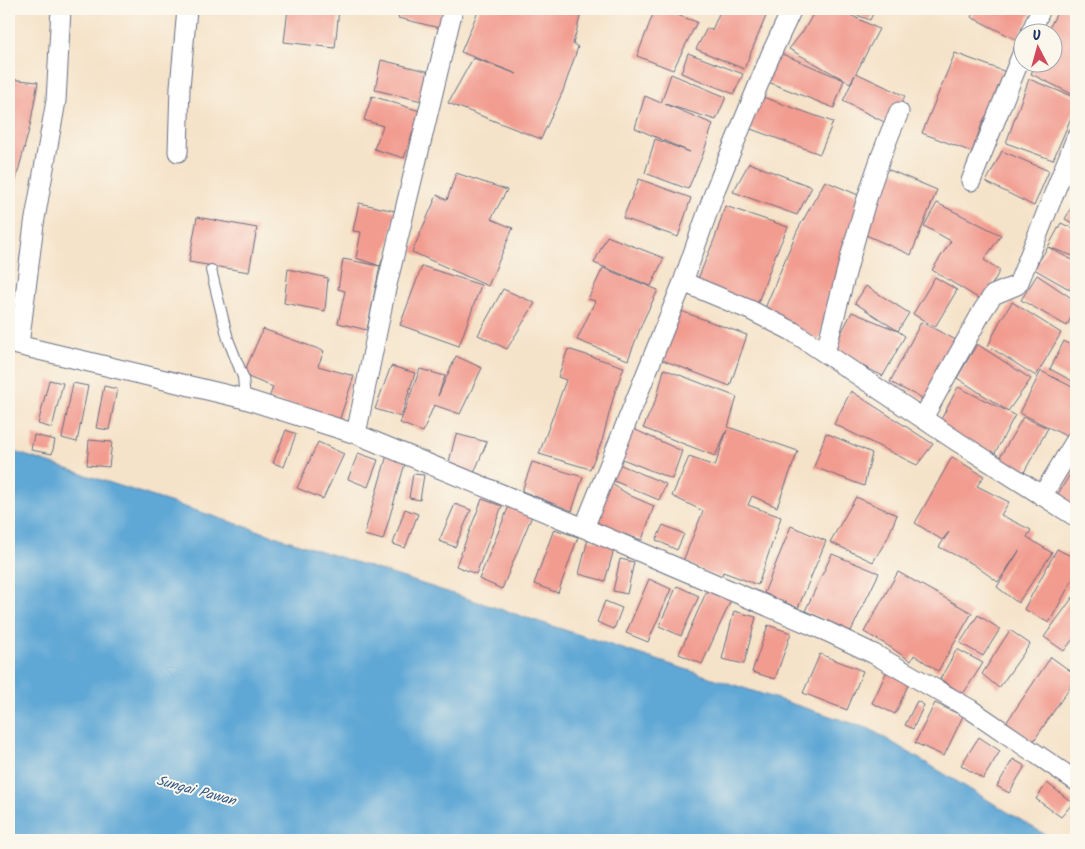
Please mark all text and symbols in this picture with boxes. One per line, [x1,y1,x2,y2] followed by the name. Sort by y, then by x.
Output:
[1012,22,1062,72] north arrow
[1031,25,1043,47] text: U
[154,770,240,813] water label: Sungai Pawan

